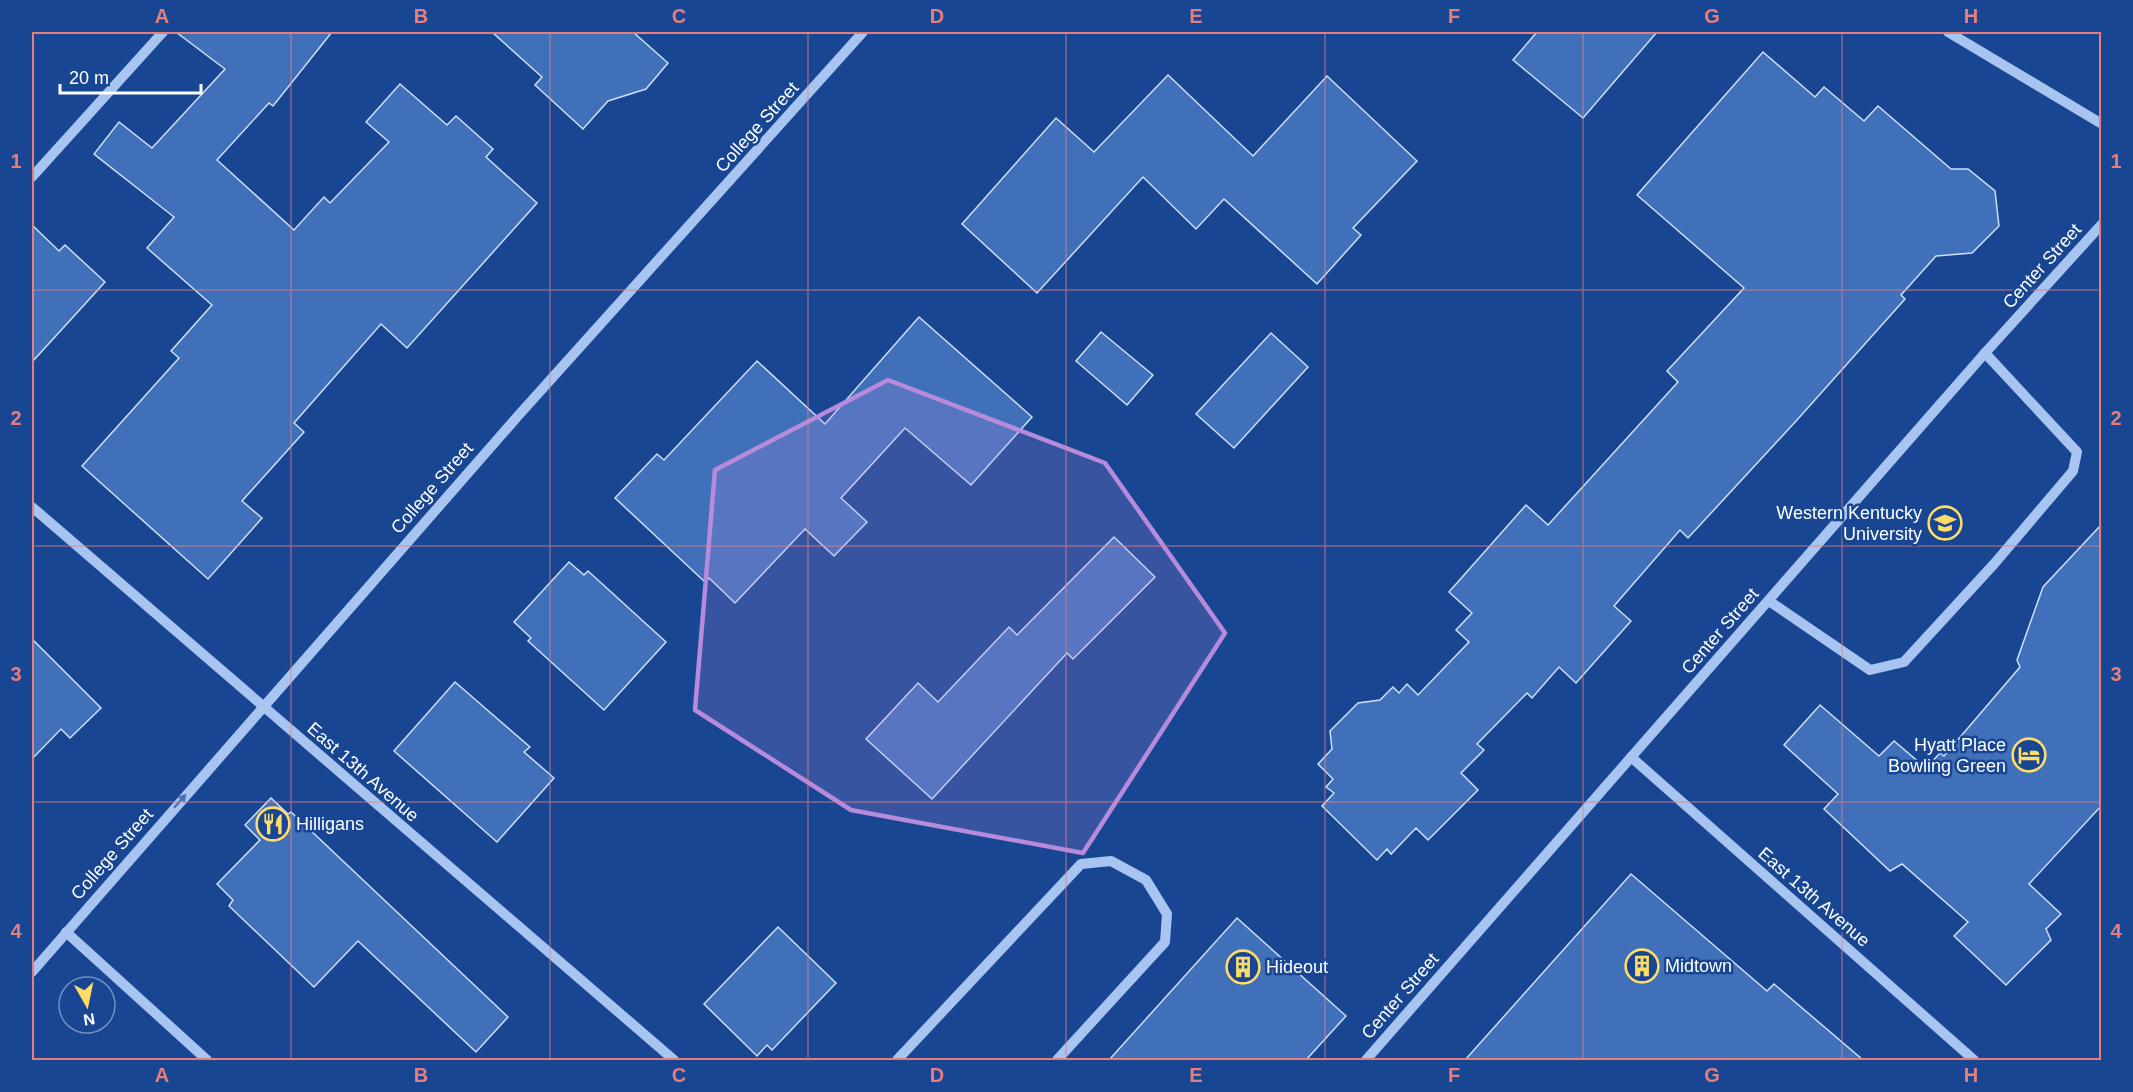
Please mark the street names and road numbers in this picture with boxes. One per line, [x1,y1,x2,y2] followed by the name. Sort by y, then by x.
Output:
[711,78,803,176] street label: College Street
[1999,220,2085,312] street label: Center Street
[387,438,477,538] street label: College Street
[1677,584,1763,678] street label: Center Street
[303,718,423,826] street label: East 13th Avenue
[67,804,157,904] street label: College Street
[1754,843,1874,951] street label: East 13th Avenue
[1357,949,1443,1043] street label: Center Street

